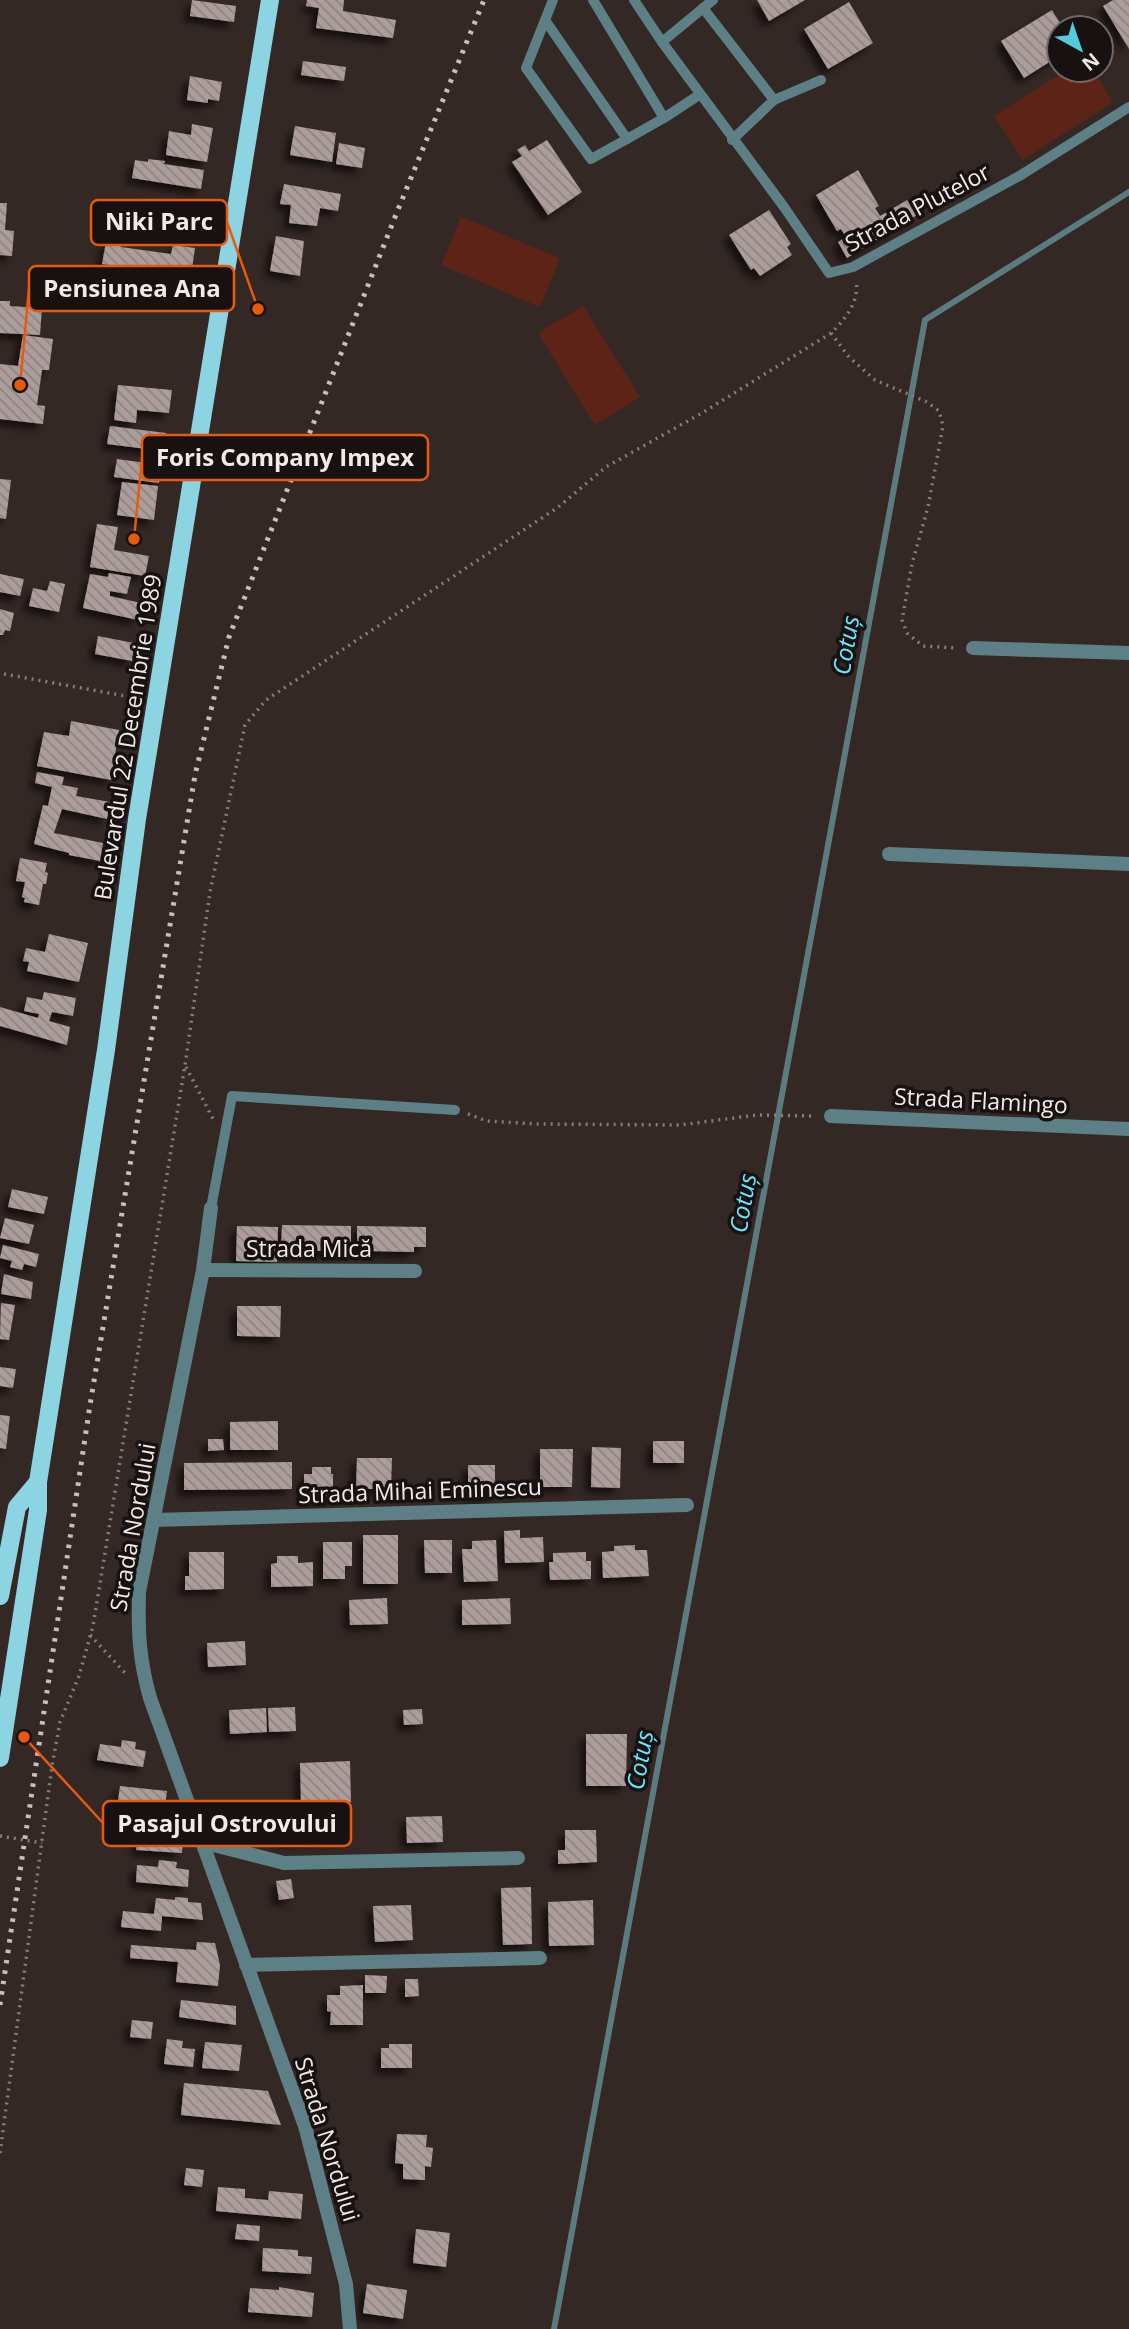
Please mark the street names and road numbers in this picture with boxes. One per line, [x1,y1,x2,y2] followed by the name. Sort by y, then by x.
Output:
[839,155,996,259] street label: Strada Plutelor
[85,572,169,902] street label: Bulevardul 22 Decembrie 1989
[893,1079,1069,1121] street label: Strada Flamingo
[246,1232,372,1264] street label: Strada Mică
[101,1440,163,1614] street label: Strada Nordului
[298,1470,542,1510] street label: Strada Mihai Eminescu
[288,2053,368,2225] street label: Strada Nordului

